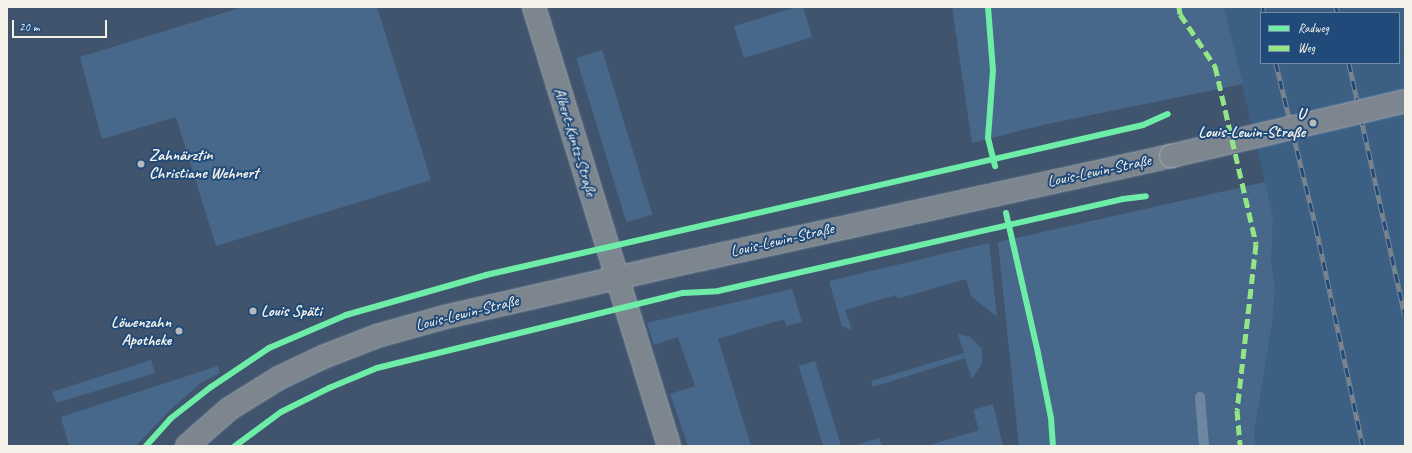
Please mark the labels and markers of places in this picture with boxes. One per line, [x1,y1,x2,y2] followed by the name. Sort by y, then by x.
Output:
[1198,104,1305,142] place label: U Louis-Lewin-Straße
[1308,118,1318,128] marker: U Louis-Lewin-Straße
[149,145,259,183] place label: Zahnärztin Christiane Wehnert
[136,159,146,169] marker: Zahnärztin Christiane Wehnert
[261,301,322,321] place label: Louis Späti
[248,306,258,316] marker: Louis Späti
[111,312,171,350] place label: Löwenzahn Apotheke
[174,326,184,336] marker: Löwenzahn Apotheke

